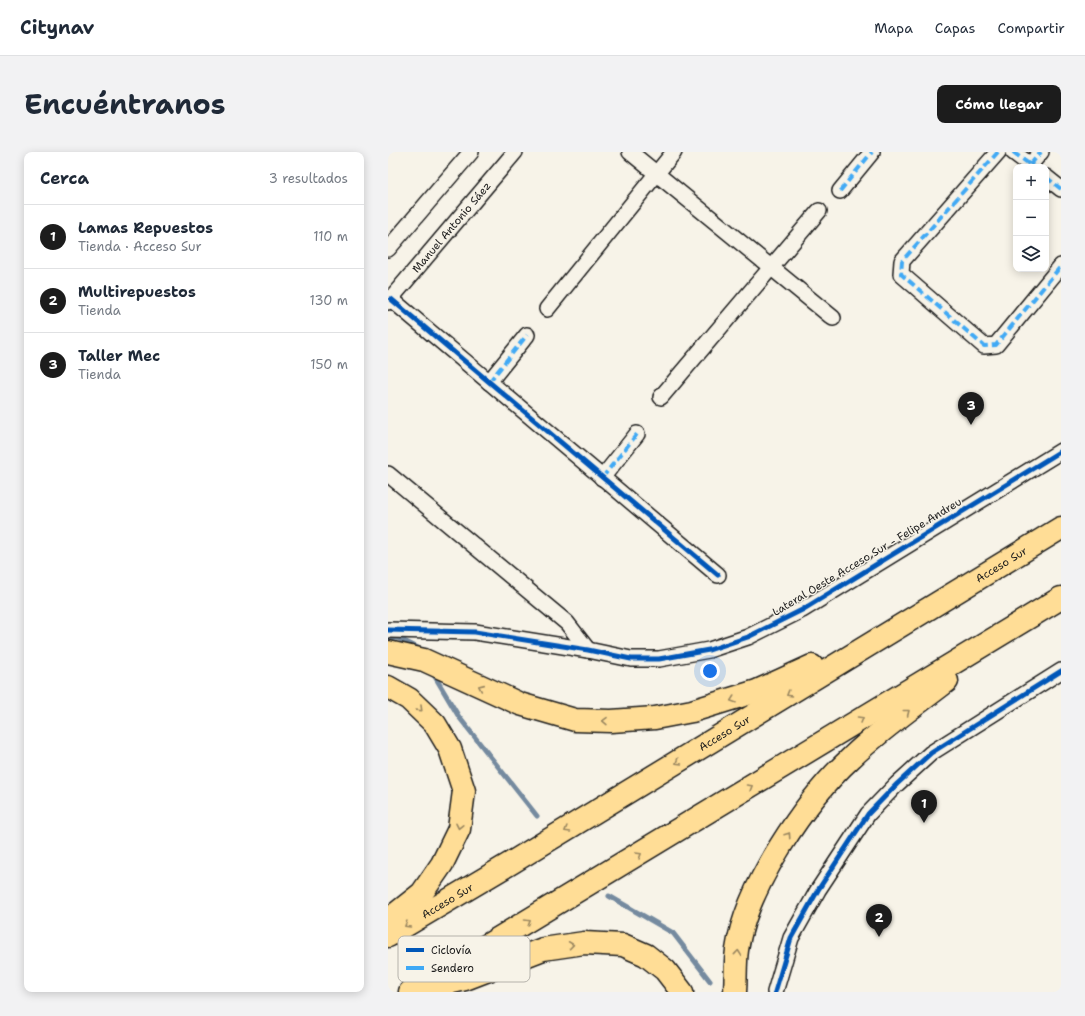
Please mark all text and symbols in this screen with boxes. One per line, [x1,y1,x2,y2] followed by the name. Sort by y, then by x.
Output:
[20,15,94,40] text: Citynav
[874,19,913,37] text: Mapa
[935,19,976,37] text: Capas
[998,19,1065,37] text: Compartir
[24,85,226,123] text: Encuéntranos
[937,85,1061,123] button: Cómo llegar
[1013,164,1049,272] map controls
[1013,164,1049,200] button: +
[40,167,89,189] text: Cerca
[269,170,348,187] text: 3 resultados
[409,179,494,276] street label: Manuel Antonio Sáez
[1013,200,1049,236] button: −
[78,218,213,238] text: Lamas Repuestos
[50,228,56,245] text: 1
[313,228,348,245] text: 110 m
[1013,236,1049,272] button: layers
[78,238,202,255] text: Tienda · Acceso Sur
[78,282,196,302] text: Multirepuestos
[48,292,58,309] text: 2
[310,292,348,309] text: 130 m
[78,302,121,319] text: Tienda
[78,346,160,366] text: Taller Mec
[48,356,58,373] text: 3
[310,356,348,373] text: 150 m
[78,366,121,383] text: Tienda
[958,392,984,425] pin: 3
[769,494,965,620] street label: Lateral Oeste Acceso Sur - Felipe Andreu
[973,543,1030,586] street label: Acceso Sur
[700,661,720,681] your location
[478,684,485,692] one-way arrow
[786,690,793,697] one-way arrow
[730,695,737,703] one-way arrow
[415,704,423,712] one-way arrow
[903,710,910,717] one-way arrow
[696,712,753,754] street label: Acceso Sur
[602,716,608,725] one-way arrow
[857,717,864,724] one-way arrow
[675,757,682,765] one-way arrow
[746,784,753,791] one-way arrow
[911,790,937,823] pin: 1
[455,822,463,829] one-way arrow
[564,825,571,832] one-way arrow
[783,832,791,839] one-way arrow
[635,852,642,859] one-way arrow
[419,880,476,922] street label: Acceso Sur
[866,904,892,937] pin: 2
[524,919,531,926] one-way arrow
[404,920,411,928] one-way arrow
[398,936,530,982] legend
[568,941,574,950] one-way arrow
[431,943,471,958] text: Ciclovía
[733,950,742,956] one-way arrow
[431,961,474,976] text: Sendero

